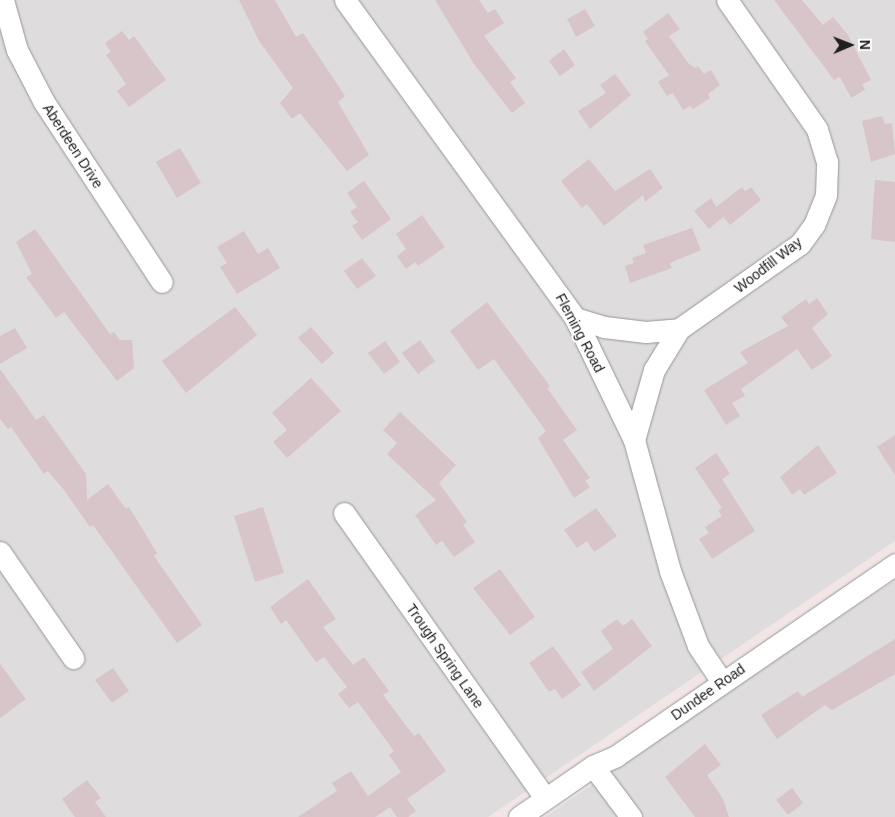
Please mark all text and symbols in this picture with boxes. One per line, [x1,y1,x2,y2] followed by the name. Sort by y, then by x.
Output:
[825,20,875,70] north arrow
[857,40,873,50] text: N
[39,101,107,191] street label: Aberdeen Drive
[731,233,805,297] street label: Woodfill Way
[552,291,608,375] street label: Fleming Road
[403,601,487,711] street label: Trough Spring Lane
[668,660,748,724] street label: Dundee Road

